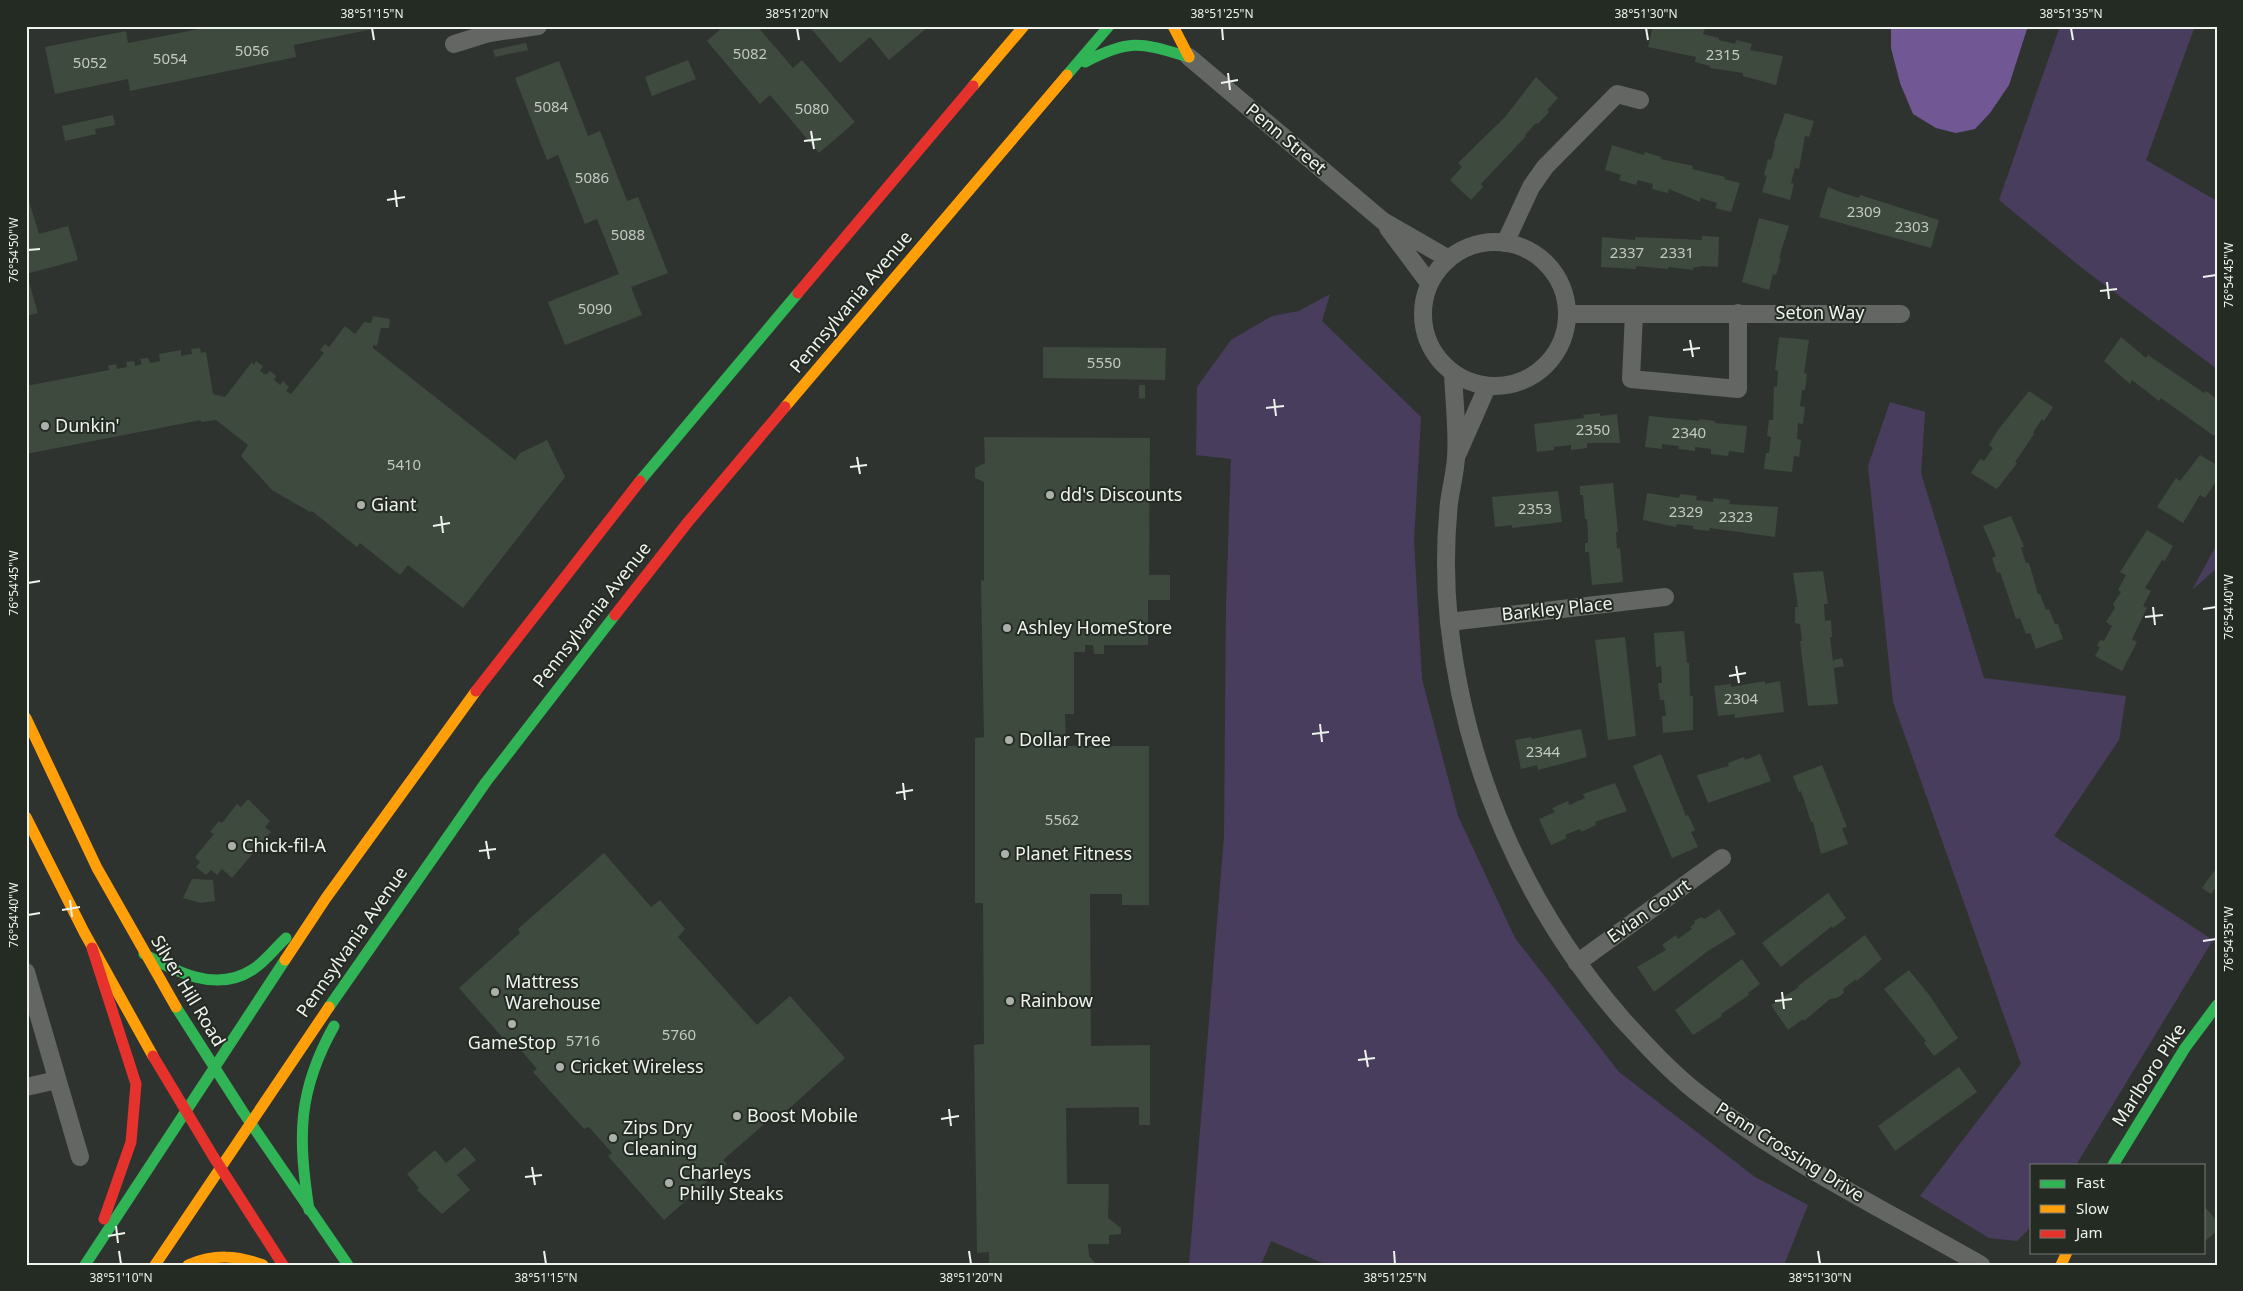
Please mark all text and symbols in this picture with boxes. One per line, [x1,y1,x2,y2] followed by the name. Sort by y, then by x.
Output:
[340,5,404,22] text: 38°51'15"N
[765,5,829,22] text: 38°51'20"N
[1190,5,1254,22] text: 38°51'25"N
[1614,5,1678,22] text: 38°51'30"N
[2039,5,2103,22] text: 38°51'35"N
[235,40,269,60] house number: 5056
[733,43,767,63] house number: 5082
[1706,44,1740,64] house number: 2315
[153,48,188,68] house number: 5054
[73,52,107,72] house number: 5052
[534,96,569,116] house number: 5084
[1241,97,1332,179] street label: Penn Street
[795,98,829,118] house number: 5080
[575,167,609,187] house number: 5086
[1847,201,1881,221] house number: 2309
[1895,216,1929,236] house number: 2303
[5,217,22,283] text: 76°54'50"W
[611,224,645,244] house number: 5088
[784,225,917,378] street label: Pennsylvania Avenue
[1610,242,1644,262] house number: 2337
[1660,242,1694,262] house number: 2331
[2220,242,2237,308] text: 76°54'45"W
[578,298,612,318] house number: 5090
[1776,300,1865,324] street label: Seton Way
[1087,352,1121,372] house number: 5550
[55,413,120,437] place label: Dunkin'
[1576,419,1610,439] house number: 2350
[39,420,51,432] marker: Dunkin'
[1672,422,1706,442] house number: 2340
[387,454,421,474] house number: 5410
[1060,482,1182,506] place label: dd's Discounts
[1044,489,1056,501] marker: dd's Discounts
[371,492,417,516] place label: Giant
[1518,498,1552,518] house number: 2353
[355,499,367,511] marker: Giant
[1669,501,1703,521] house number: 2329
[1719,506,1753,526] house number: 2323
[527,537,656,692] street label: Pennsylvania Avenue
[5,550,22,616] text: 76°54'45"W
[2220,574,2237,640] text: 76°54'40"W
[1500,590,1614,626] street label: Barkley Place
[1017,615,1172,639] place label: Ashley HomeStore
[1001,622,1013,634] marker: Ashley HomeStore
[1724,688,1759,708] house number: 2304
[1019,727,1111,751] place label: Dollar Tree
[1003,734,1015,746] marker: Dollar Tree
[1526,741,1561,761] house number: 2344
[1045,809,1079,829] house number: 5562
[242,833,326,857] place label: Chick-fil-A
[226,840,238,852] marker: Chick-fil-A
[1015,841,1132,865] place label: Planet Fitness
[999,848,1011,860] marker: Planet Fitness
[290,861,412,1022] street label: Pennsylvania Avenue
[1602,872,1695,948] street label: Evian Court
[5,882,22,948] text: 76°54'40"W
[2220,906,2237,972] text: 76°54'35"W
[146,930,232,1051] street label: Silver Hill Road
[505,969,601,1014] place label: Mattress Warehouse
[489,986,501,998] marker: Mattress Warehouse
[1020,988,1093,1012] place label: Rainbow
[1004,995,1016,1007] marker: Rainbow
[506,1018,518,1030] marker: GameStop
[2106,1018,2190,1131] street label: Marlboro Pike
[662,1024,696,1044] house number: 5760
[468,1030,556,1054] place label: GameStop
[566,1030,600,1050] house number: 5716
[570,1054,704,1078] place label: Cricket Wireless
[554,1061,566,1073] marker: Cricket Wireless
[1712,1096,1869,1207] street label: Penn Crossing Drive
[747,1103,858,1127] place label: Boost Mobile
[731,1110,743,1122] marker: Boost Mobile
[623,1115,697,1160] place label: Zips Dry Cleaning
[607,1132,619,1144] marker: Zips Dry Cleaning
[679,1160,784,1205] place label: Charleys Philly Steaks
[2030,1164,2206,1254] legend
[2076,1172,2105,1192] text: Fast
[663,1177,675,1189] marker: Charleys Philly Steaks
[2076,1198,2109,1218] text: Slow
[2074,1222,2103,1242] text: Jam
[89,1269,153,1286] text: 38°51'10"N
[514,1269,578,1286] text: 38°51'15"N
[939,1269,1003,1286] text: 38°51'20"N
[1363,1269,1427,1286] text: 38°51'25"N
[1788,1269,1852,1286] text: 38°51'30"N

